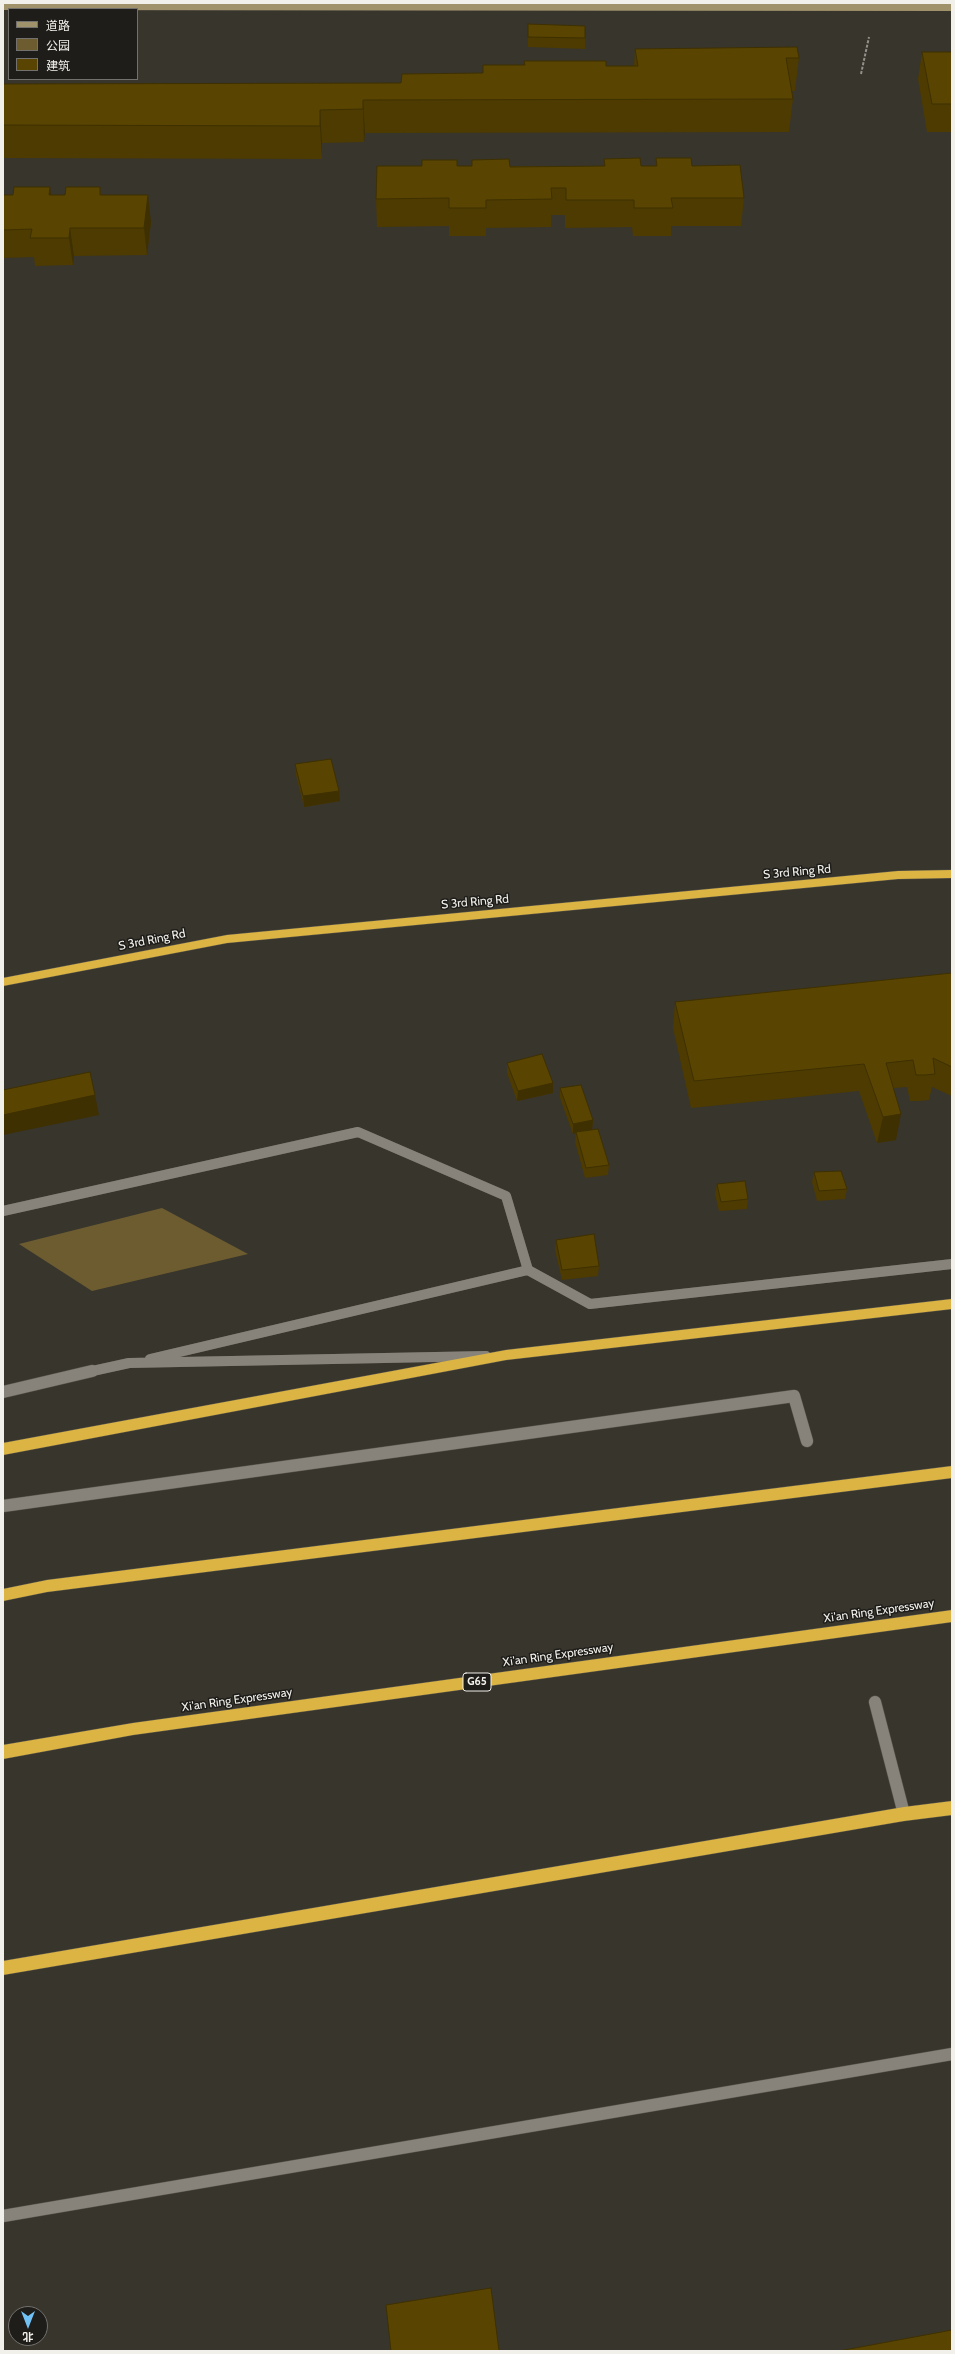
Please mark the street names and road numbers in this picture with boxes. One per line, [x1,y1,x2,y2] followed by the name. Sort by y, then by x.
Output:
[763,862,831,882] street label: S 3rd Ring Rd
[441,892,509,912] street label: S 3rd Ring Rd
[117,926,187,954] street label: S 3rd Ring Rd
[823,1596,935,1626] street label: Xi'an Ring Expressway
[502,1640,614,1670] street label: Xi'an Ring Expressway
[463,1673,491,1691] road number: G65
[181,1685,293,1715] street label: Xi'an Ring Expressway

